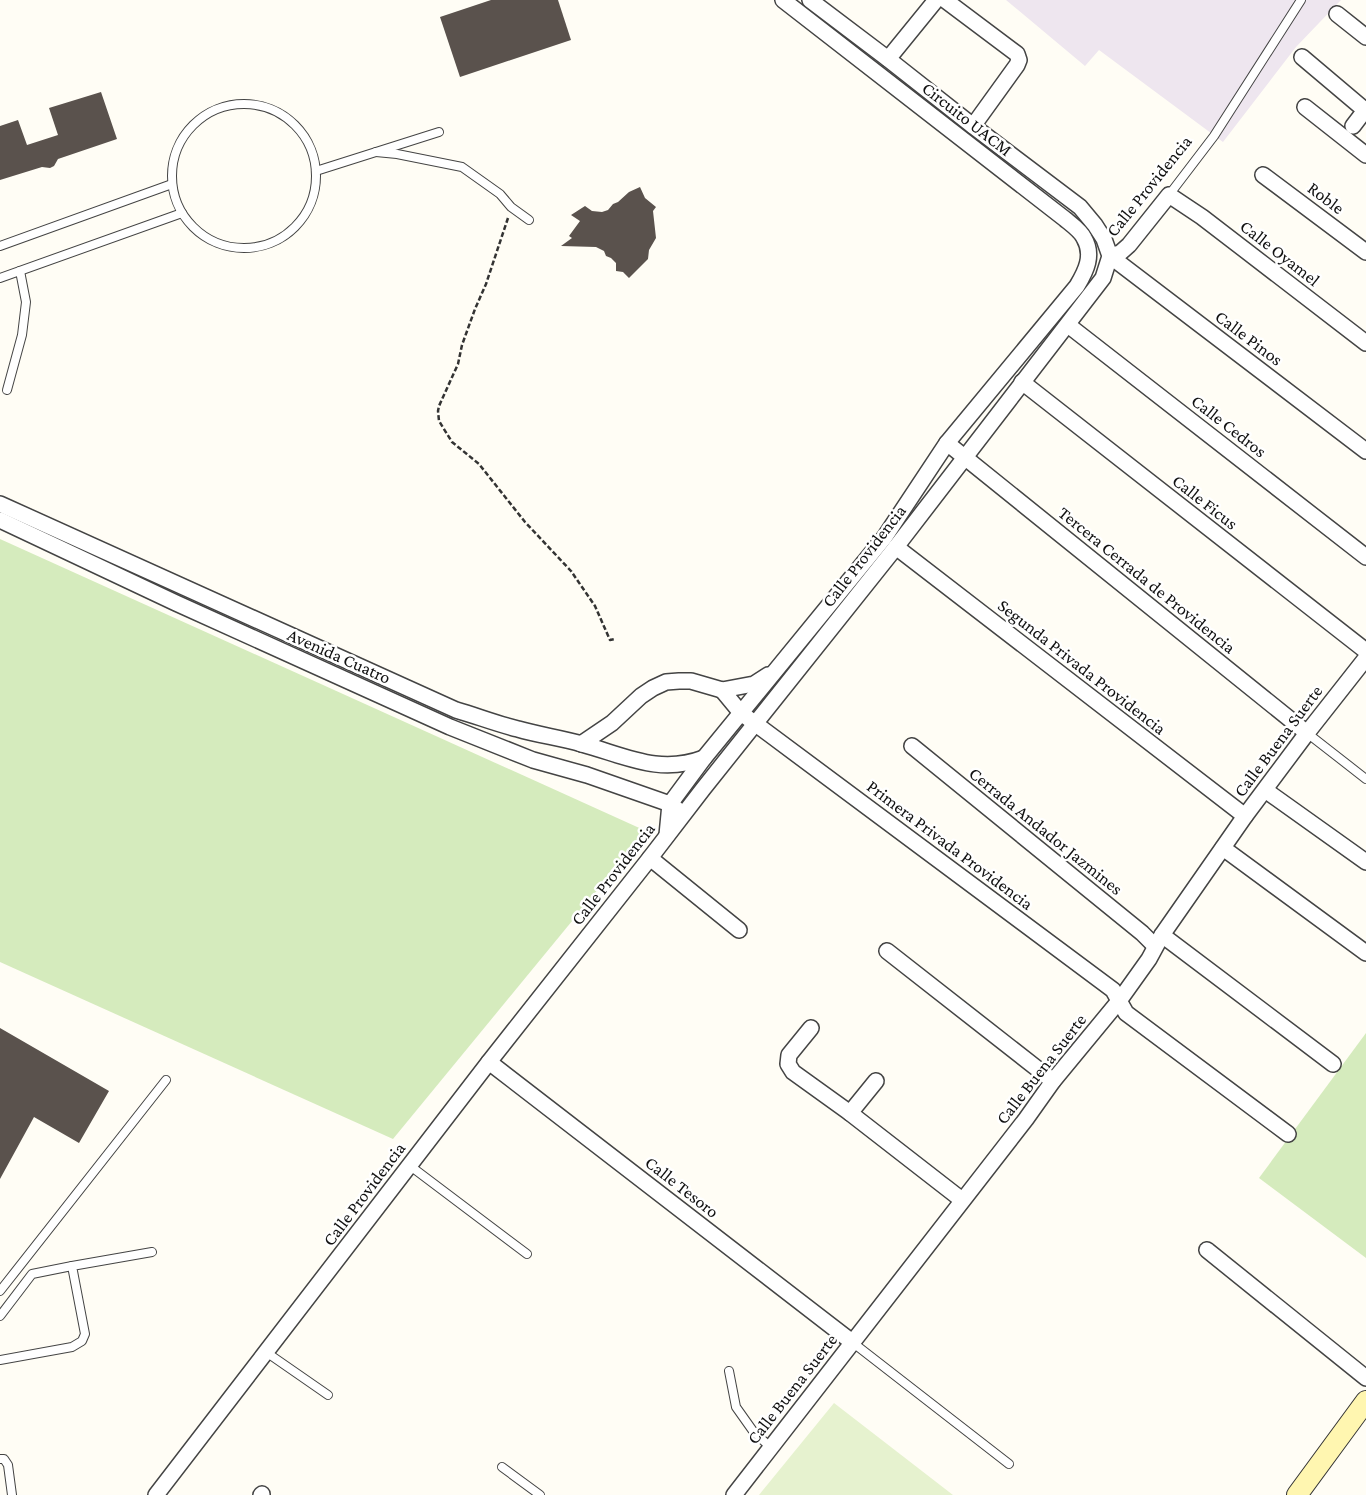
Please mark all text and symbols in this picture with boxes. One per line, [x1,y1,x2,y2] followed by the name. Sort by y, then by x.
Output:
[918,78,1016,160] street label: Circuito UACM
[1102,131,1196,241] street label: Calle Providencia
[1304,178,1348,218] street label: Roble
[1236,216,1324,290] street label: Calle Oyamel
[1211,306,1287,370] street label: Calle Pinos
[1188,391,1270,461] street label: Calle Cedros
[1168,470,1242,534] street label: Calle Ficus
[818,501,910,611] street label: Calle Providencia
[1055,502,1239,658] street label: Tercera Cerrada de Providencia
[994,595,1170,739] street label: Segunda Privada Providencia
[284,624,394,688] street label: Avenida Cuatro
[1230,681,1326,801] street label: Calle Buena Suerte
[965,763,1127,899] street label: Cerrada Andador Jazmines
[863,776,1037,914] street label: Primera Privada Providencia
[567,819,659,929] street label: Calle Providencia
[992,1010,1090,1128] street label: Calle Buena Suerte
[319,1138,409,1250] street label: Calle Providencia
[641,1152,723,1222] street label: Calle Tesoro
[743,1330,841,1448] street label: Calle Buena Suerte

